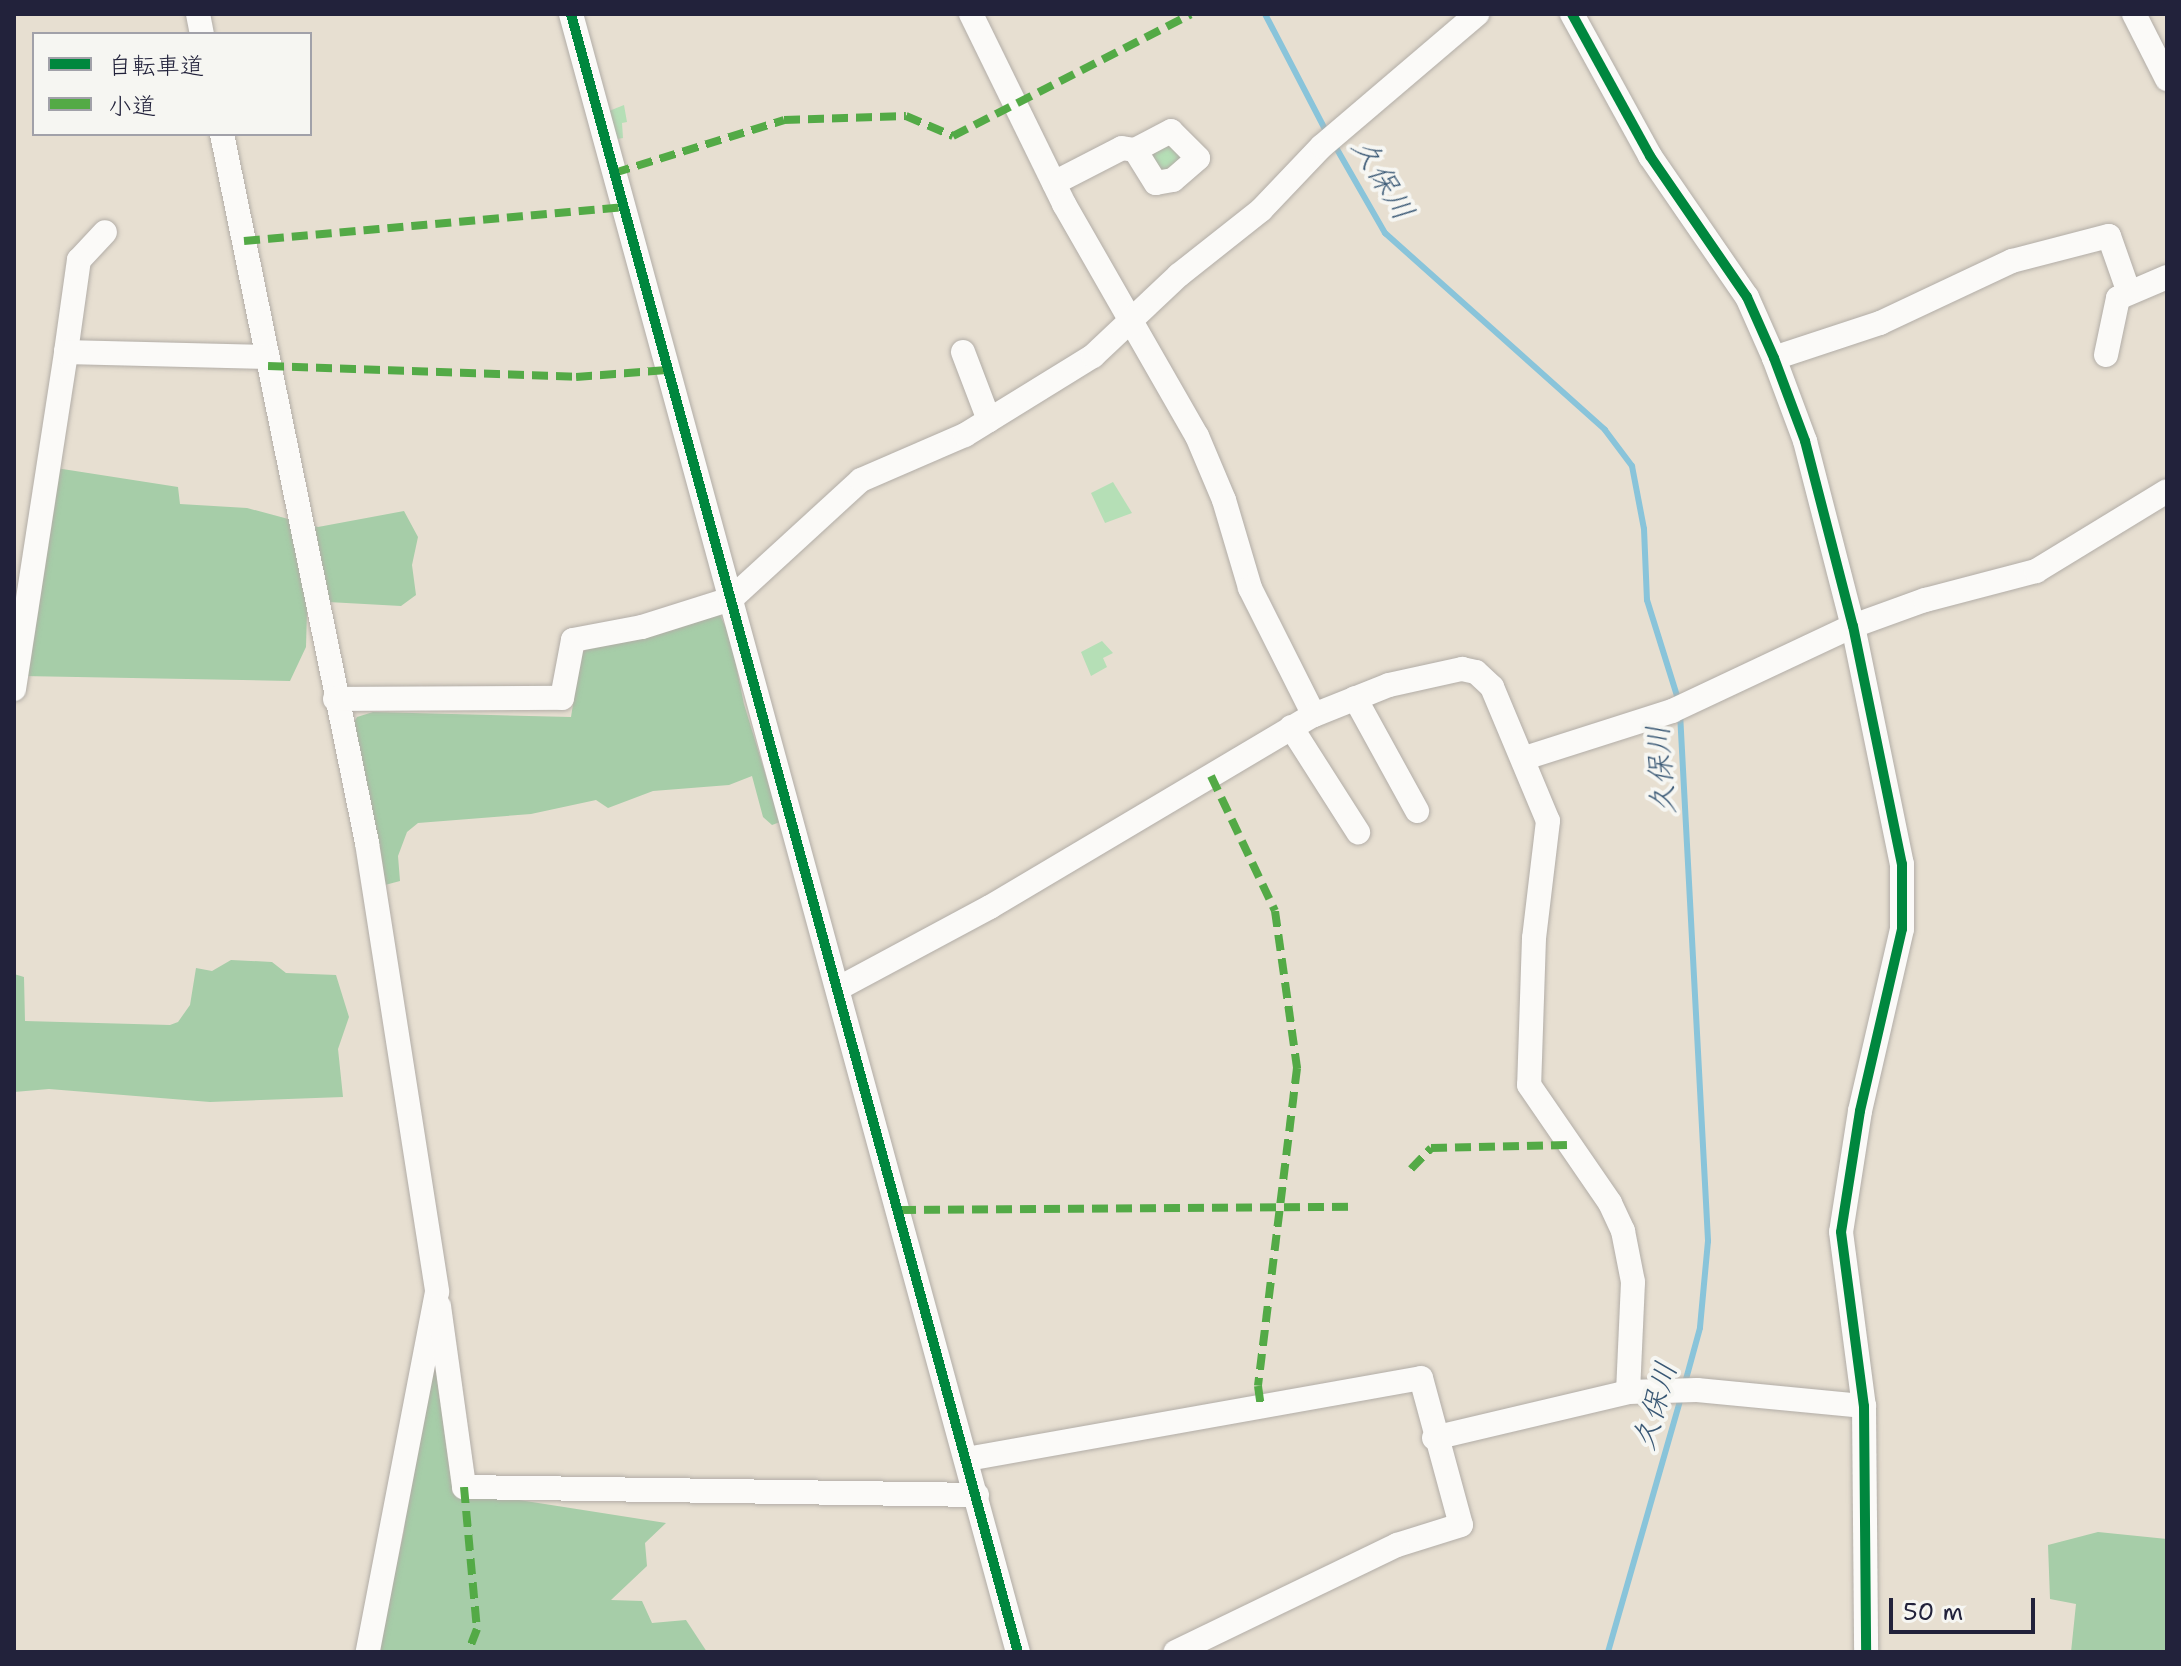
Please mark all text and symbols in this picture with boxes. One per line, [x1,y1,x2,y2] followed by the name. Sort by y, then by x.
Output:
[32,32,312,136] legend
[108,50,204,82] text: 自転車道
[108,90,156,122] text: 小道
[1344,131,1422,227] water label: 久保川
[1640,724,1682,816] water label: 久保川
[1625,1358,1685,1454] water label: 久保川
[1893,1582,2039,1632] scale bar
[1903,1596,1963,1628] text: 50 m

